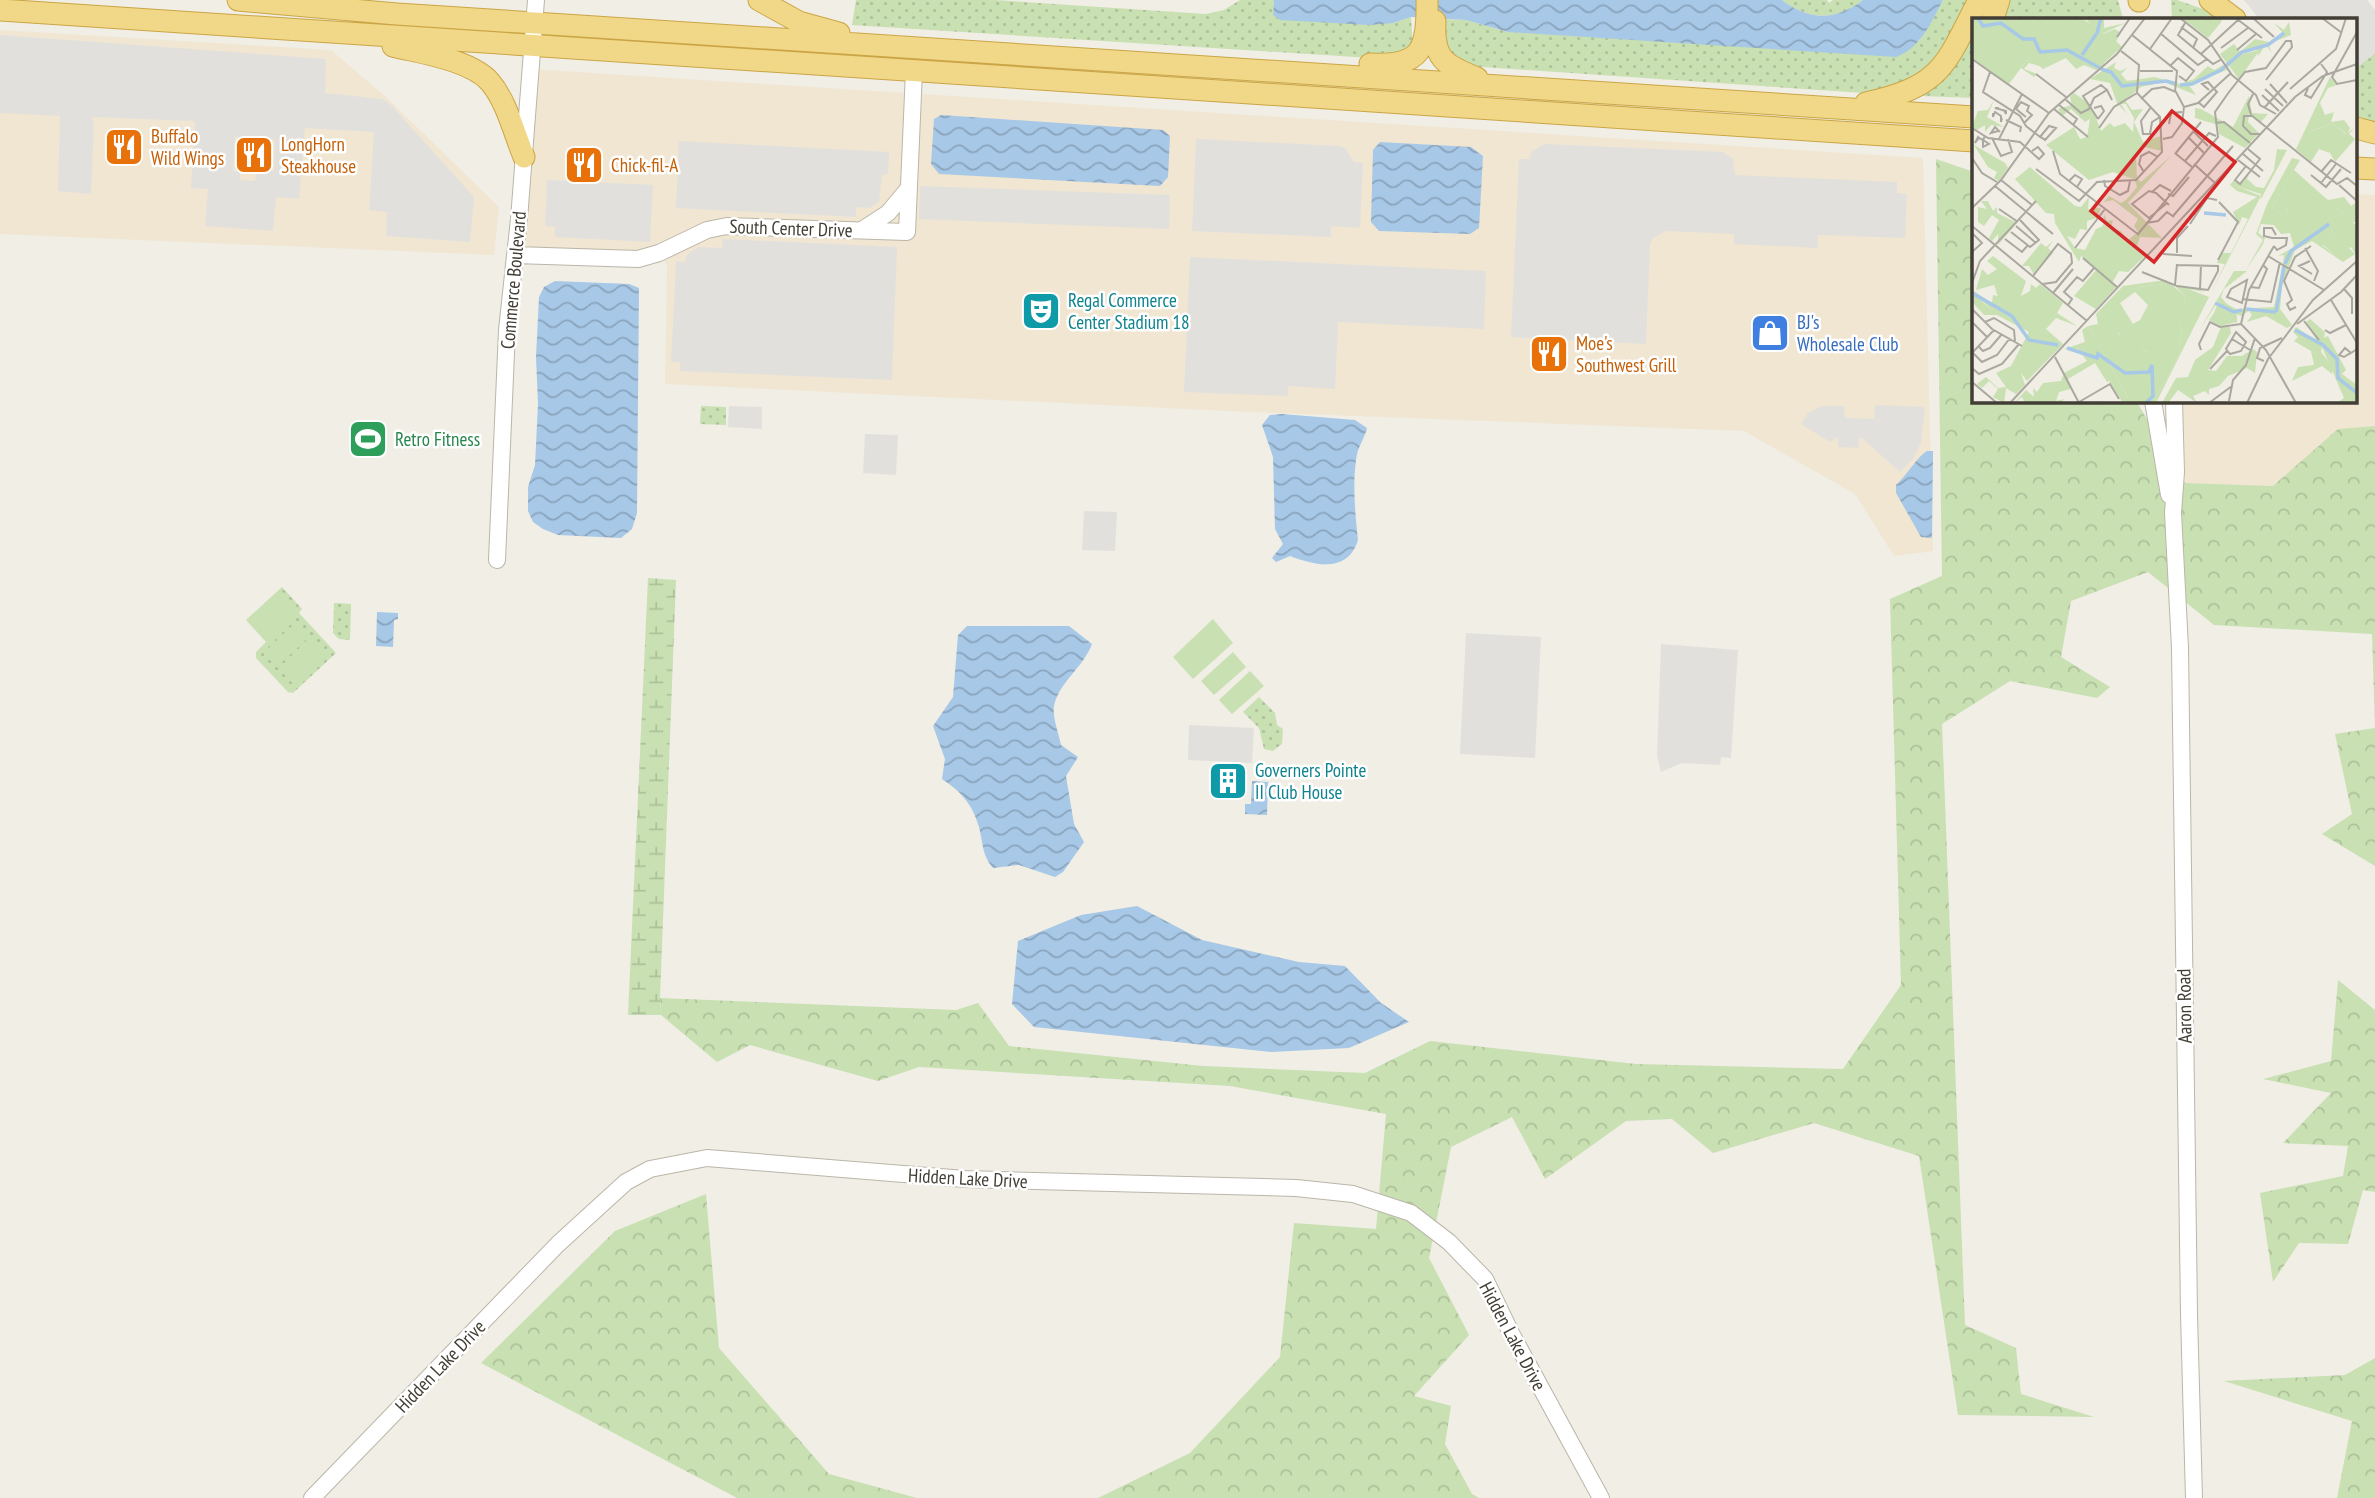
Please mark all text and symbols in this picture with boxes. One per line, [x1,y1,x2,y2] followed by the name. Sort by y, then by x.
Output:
[1972,18,2358,402] inset map
[151,124,224,170] place label: Buffalo Wild Wings
[103,126,145,168] restaurant icon: Buffalo Wild Wings
[281,132,356,178] place label: LongHorn Steakhouse
[233,134,275,176] restaurant icon: LongHorn Steakhouse
[563,144,605,186] restaurant icon: Chick-fil-A
[611,153,678,177] place label: Chick-fil-A
[495,210,531,350] street label: Commerce Boulevard
[729,214,853,242] street label: South Center Drive
[1068,288,1190,334] place label: Regal Commerce Center Stadium 18
[1020,290,1062,332] theatre icon: Regal Commerce Center Stadium 18
[1797,310,1899,356] place label: BJ's Wholesale Club
[1749,312,1791,354] shop icon: BJ's Wholesale Club
[1576,331,1677,377] place label: Moe's Southwest Grill
[1528,333,1570,375] restaurant icon: Moe's Southwest Grill
[347,418,389,460] sports icon: Retro Fitness
[395,427,480,451] place label: Retro Fitness
[1255,758,1366,804] place label: Governers Pointe II Club House
[1207,760,1249,802] building icon: Governers Pointe II Club House
[2171,968,2197,1044] street label: Aaron Road
[908,1163,1029,1193] street label: Hidden Lake Drive
[1474,1277,1552,1395] street label: Hidden Lake Drive
[390,1314,490,1417] street label: Hidden Lake Drive

